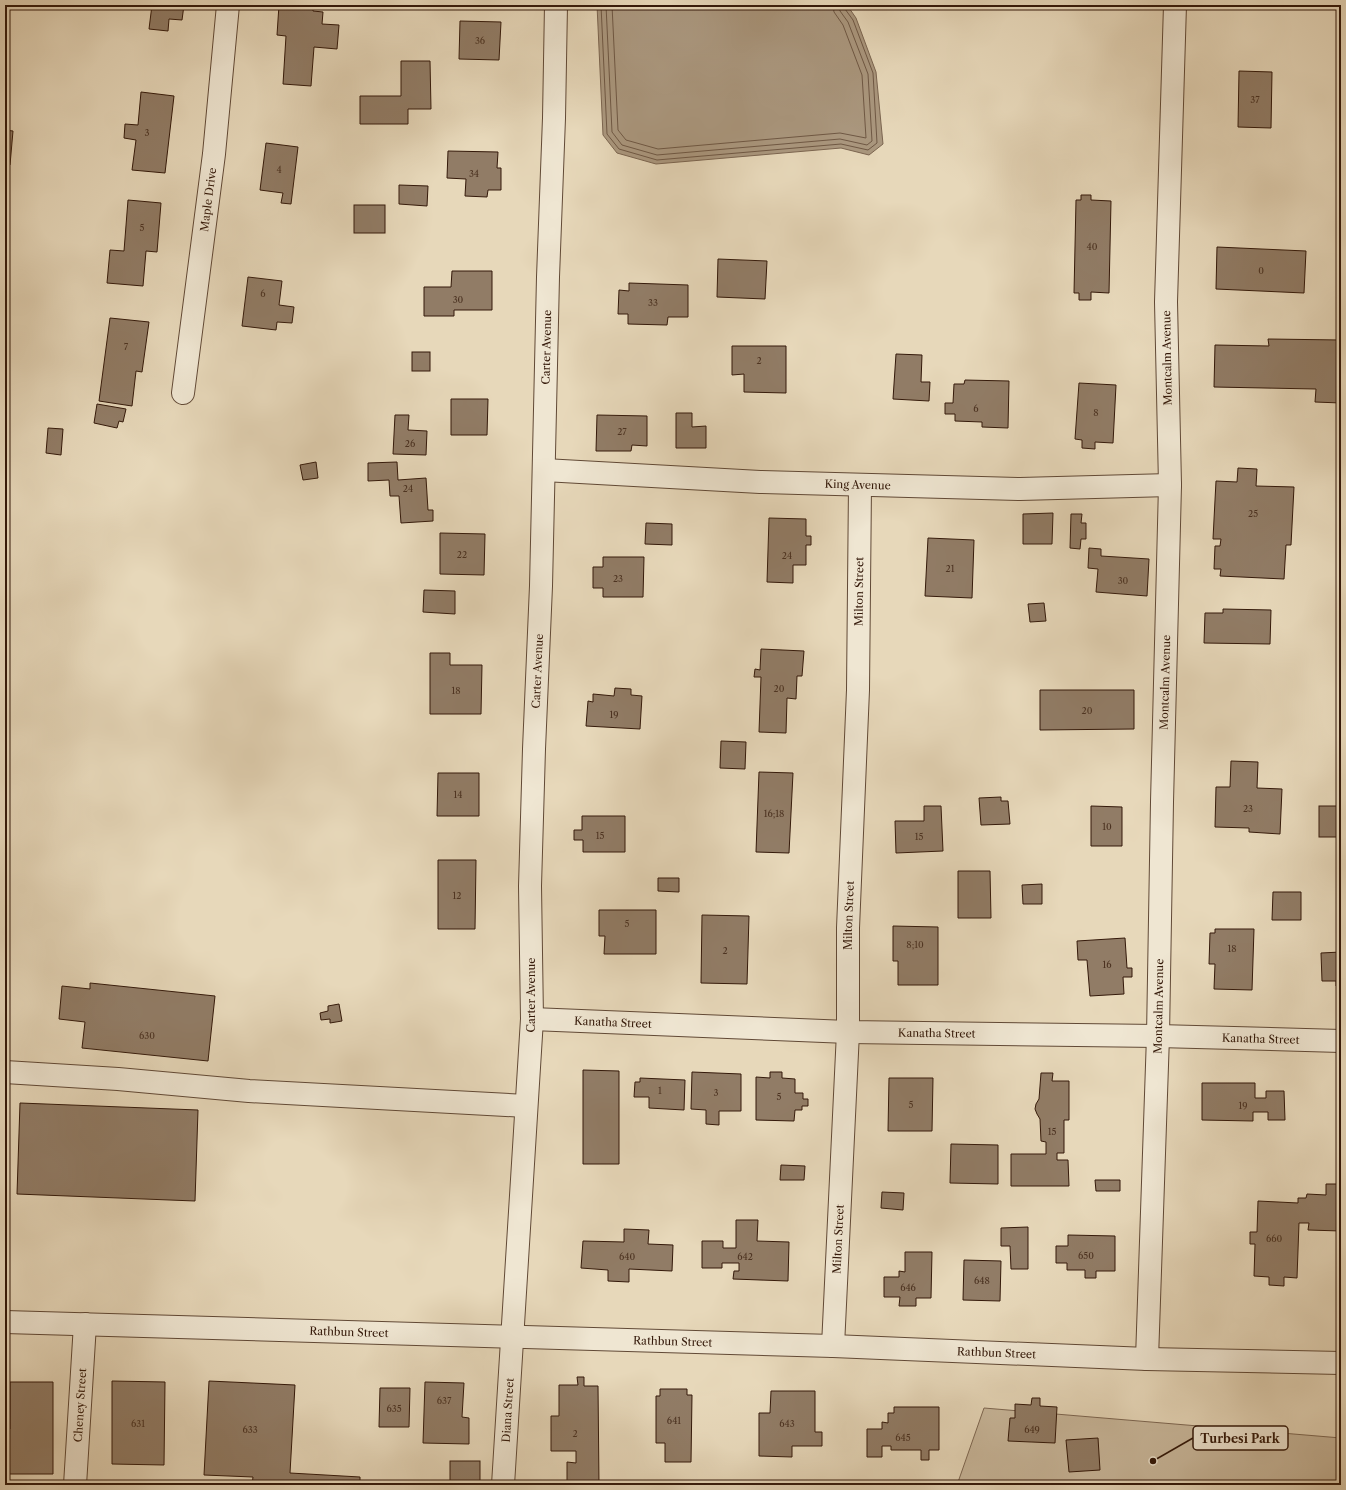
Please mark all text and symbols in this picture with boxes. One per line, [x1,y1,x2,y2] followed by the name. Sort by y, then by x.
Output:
[475,35,485,46] house number: 36
[1250,94,1260,105] house number: 37
[145,127,150,138] house number: 3
[276,164,282,175] house number: 4
[197,167,219,233] street label: Maple Drive
[469,168,479,179] house number: 34
[140,222,145,233] house number: 5
[1087,241,1098,252] house number: 40
[1258,265,1264,276] house number: 0
[260,288,266,299] house number: 6
[453,294,464,305] house number: 30
[648,297,658,308] house number: 33
[539,309,554,385] street label: Carter Avenue
[1159,310,1175,406] street label: Montcalm Avenue
[124,341,129,352] house number: 7
[756,355,762,366] house number: 2
[973,403,979,414] house number: 6
[1093,407,1099,418] house number: 8
[617,426,627,437] house number: 27
[405,438,415,449] house number: 26
[824,477,891,493] street label: King Avenue
[403,483,413,494] house number: 24
[1248,508,1258,519] house number: 25
[457,549,467,560] house number: 22
[782,550,792,561] house number: 24
[852,557,866,626] street label: Milton Street
[946,563,955,574] house number: 21
[613,573,623,584] house number: 23
[1118,575,1129,586] house number: 30
[529,633,546,709] street label: Carter Avenue
[1157,635,1173,730] street label: Montcalm Avenue
[774,683,785,694] house number: 20
[451,685,461,696] house number: 18
[1082,705,1093,716] house number: 20
[609,709,619,720] house number: 19
[454,789,463,800] house number: 14
[1243,803,1253,814] house number: 23
[764,808,784,819] house number: 16;18
[1102,821,1112,832] house number: 10
[596,830,604,841] house number: 15
[915,831,923,842] house number: 15
[841,880,857,950] street label: Milton Street
[453,890,461,901] house number: 12
[625,918,630,929] house number: 5
[906,939,924,950] house number: 8;10
[1227,943,1237,954] house number: 18
[722,945,728,956] house number: 2
[524,958,538,1032] street label: Carter Avenue
[1150,958,1166,1054] street label: Montcalm Avenue
[1102,959,1112,970] house number: 16
[574,1014,652,1031] street label: Kanatha Street
[898,1026,976,1041] street label: Kanatha Street
[139,1030,155,1041] house number: 630
[1222,1031,1300,1047] street label: Kanatha Street
[658,1085,662,1096] house number: 1
[714,1087,719,1098] house number: 3
[777,1091,782,1102] house number: 5
[909,1099,914,1110] house number: 5
[1238,1100,1248,1111] house number: 19
[1048,1126,1056,1137] house number: 15
[829,1204,847,1274] street label: Milton Street
[1266,1233,1282,1244] house number: 660
[1078,1250,1094,1261] house number: 650
[619,1251,635,1262] house number: 640
[737,1251,753,1262] house number: 642
[974,1275,990,1286] house number: 648
[900,1282,916,1293] house number: 646
[309,1324,389,1340] street label: Rathbun Street
[633,1333,713,1350] street label: Rathbun Street
[957,1344,1036,1361] street label: Rathbun Street
[71,1368,89,1443] street label: Cheney Street
[499,1377,517,1443] street label: Diana Street
[437,1395,452,1406] house number: 637
[386,1403,402,1414] house number: 635
[667,1415,681,1426] house number: 641
[131,1418,145,1429] house number: 631
[779,1418,795,1429] house number: 643
[242,1424,258,1435] house number: 633
[1024,1424,1040,1435] house number: 649
[1193,1426,1288,1450] callout: Turbesi Park
[572,1428,578,1439] house number: 2
[1200,1431,1281,1446] text: Turbesi Park
[895,1432,911,1443] house number: 645

